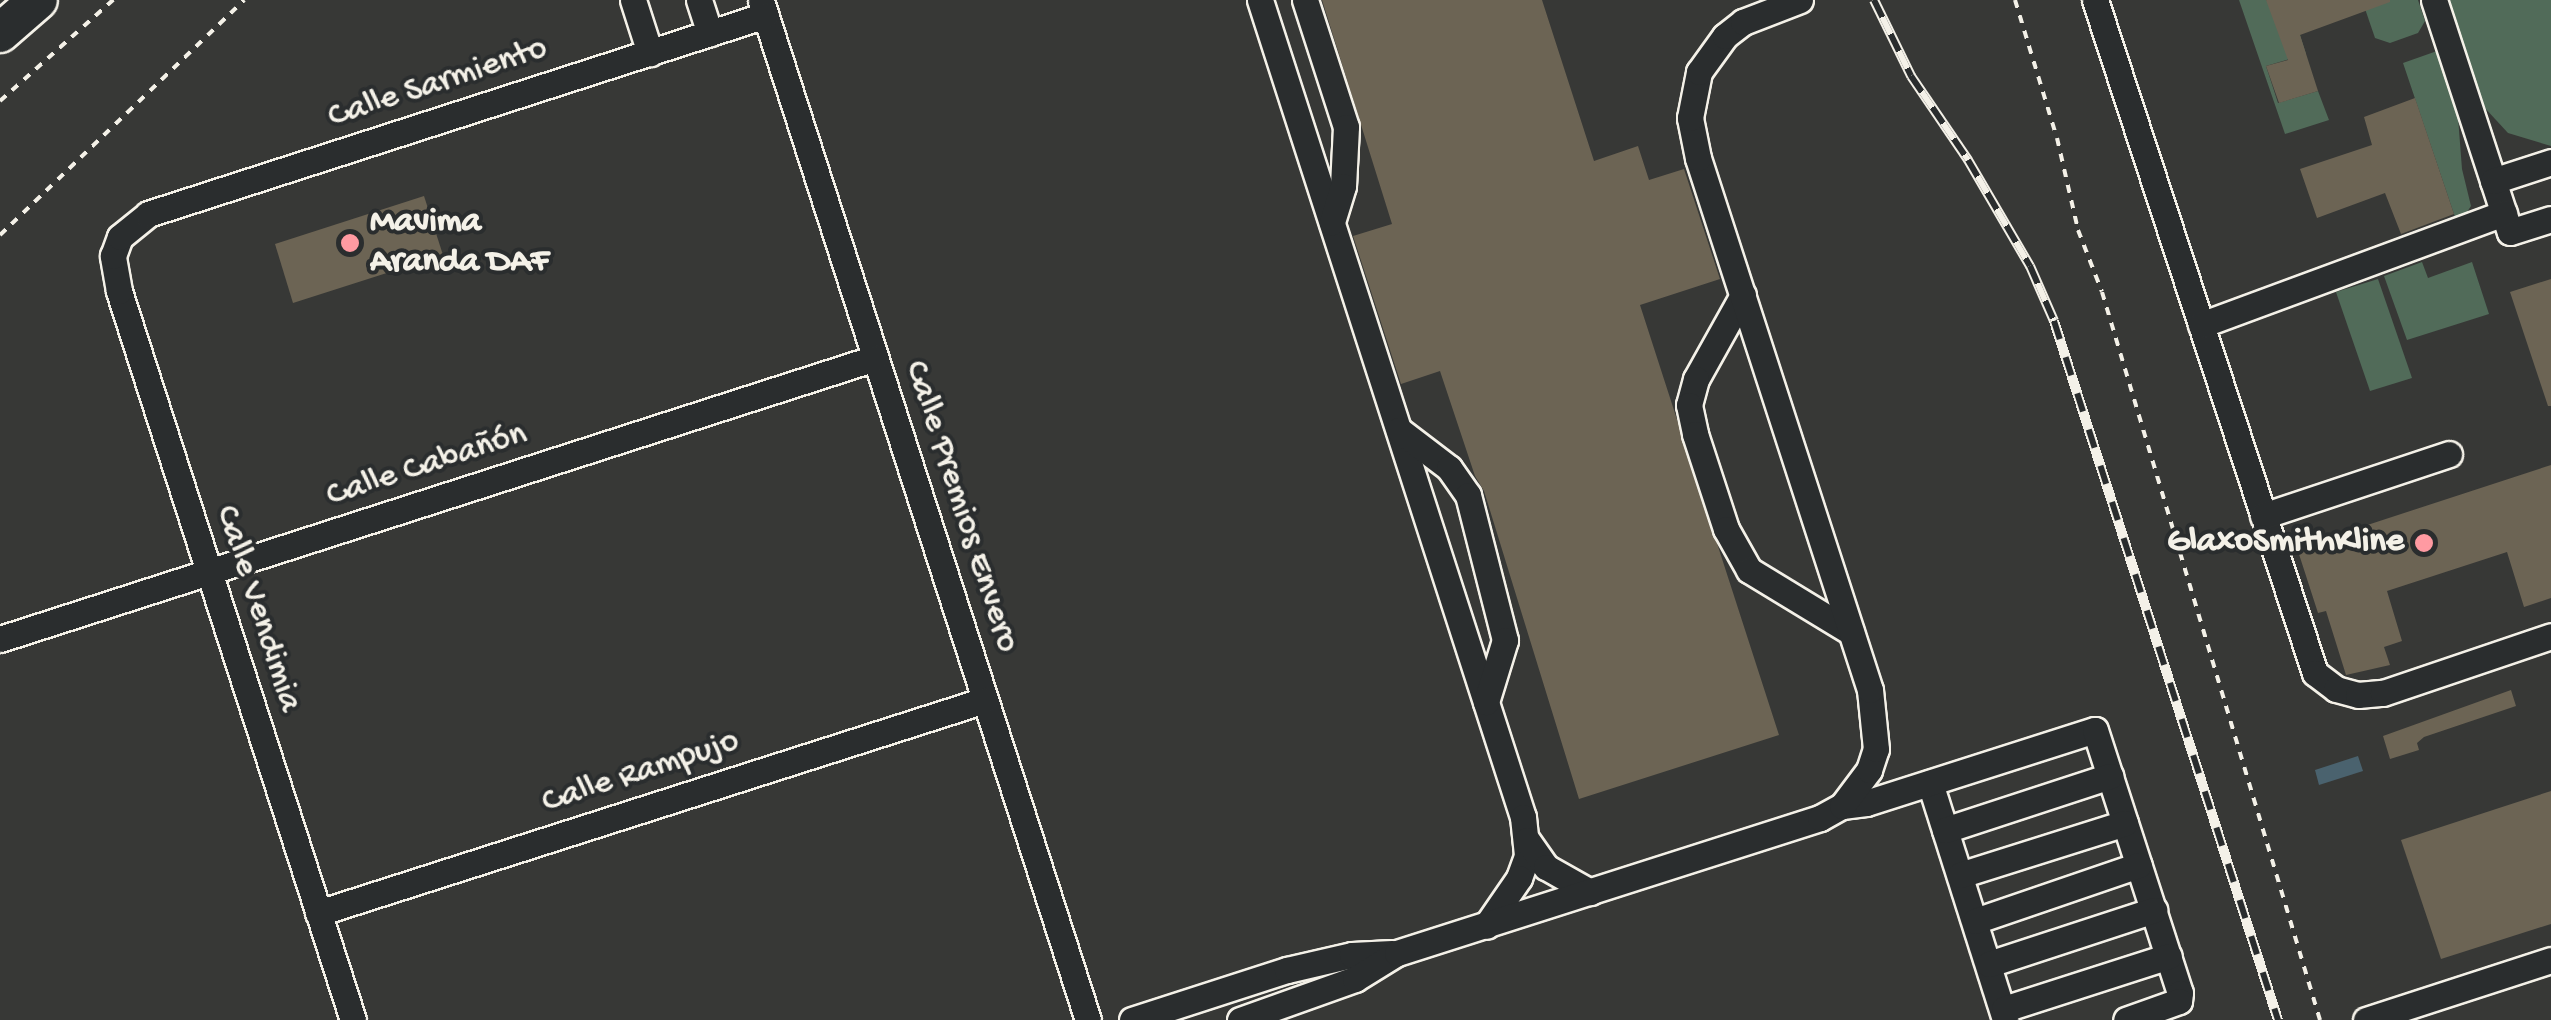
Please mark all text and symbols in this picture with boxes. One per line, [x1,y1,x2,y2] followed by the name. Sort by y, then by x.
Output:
[323,29,553,139] street label: Calle Sarmiento
[370,202,549,284] place label: Mavima Aranda DAF
[339,232,361,254] marker: Mavima Aranda DAF
[893,356,1027,658] street label: Calle Premios Envero
[322,414,532,518] street label: Calle Cabañón
[204,501,310,717] street label: Calle Vendimia
[2167,522,2404,564] place label: GlaxoSmithKline
[2413,532,2435,554] marker: GlaxoSmithKline
[537,721,745,825] street label: Calle Rampujo

